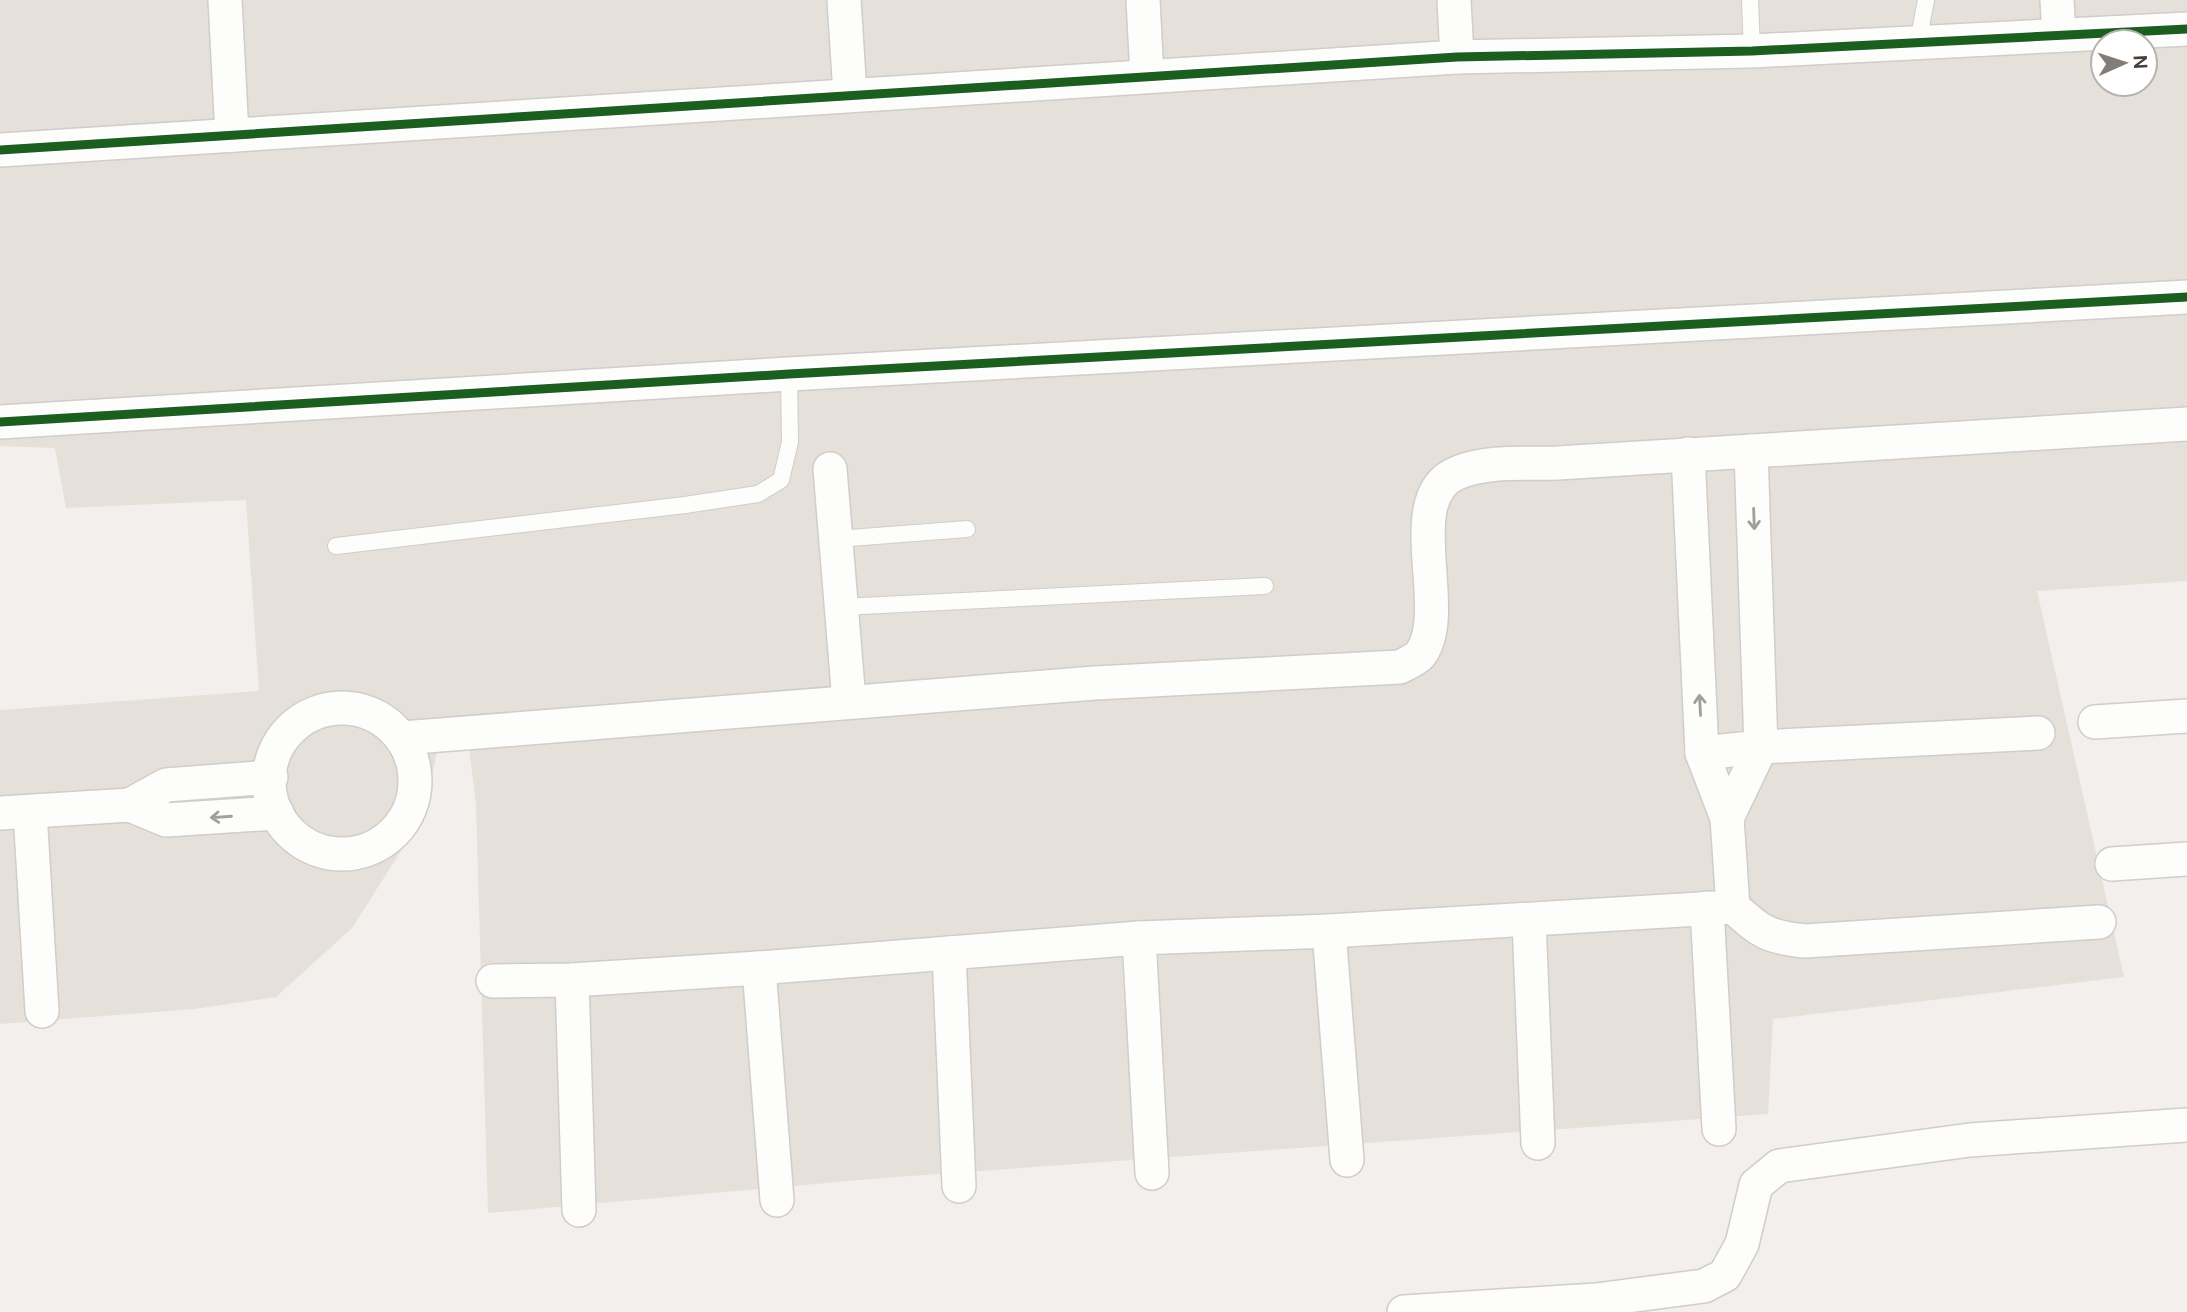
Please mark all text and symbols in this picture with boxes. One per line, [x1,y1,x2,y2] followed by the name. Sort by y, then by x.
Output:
[2089,28,2159,98] north arrow
[2128,55,2153,70] text: N
[1747,508,1760,531] one-way arrow
[1693,694,1706,717] one-way arrow
[210,811,233,824] one-way arrow

